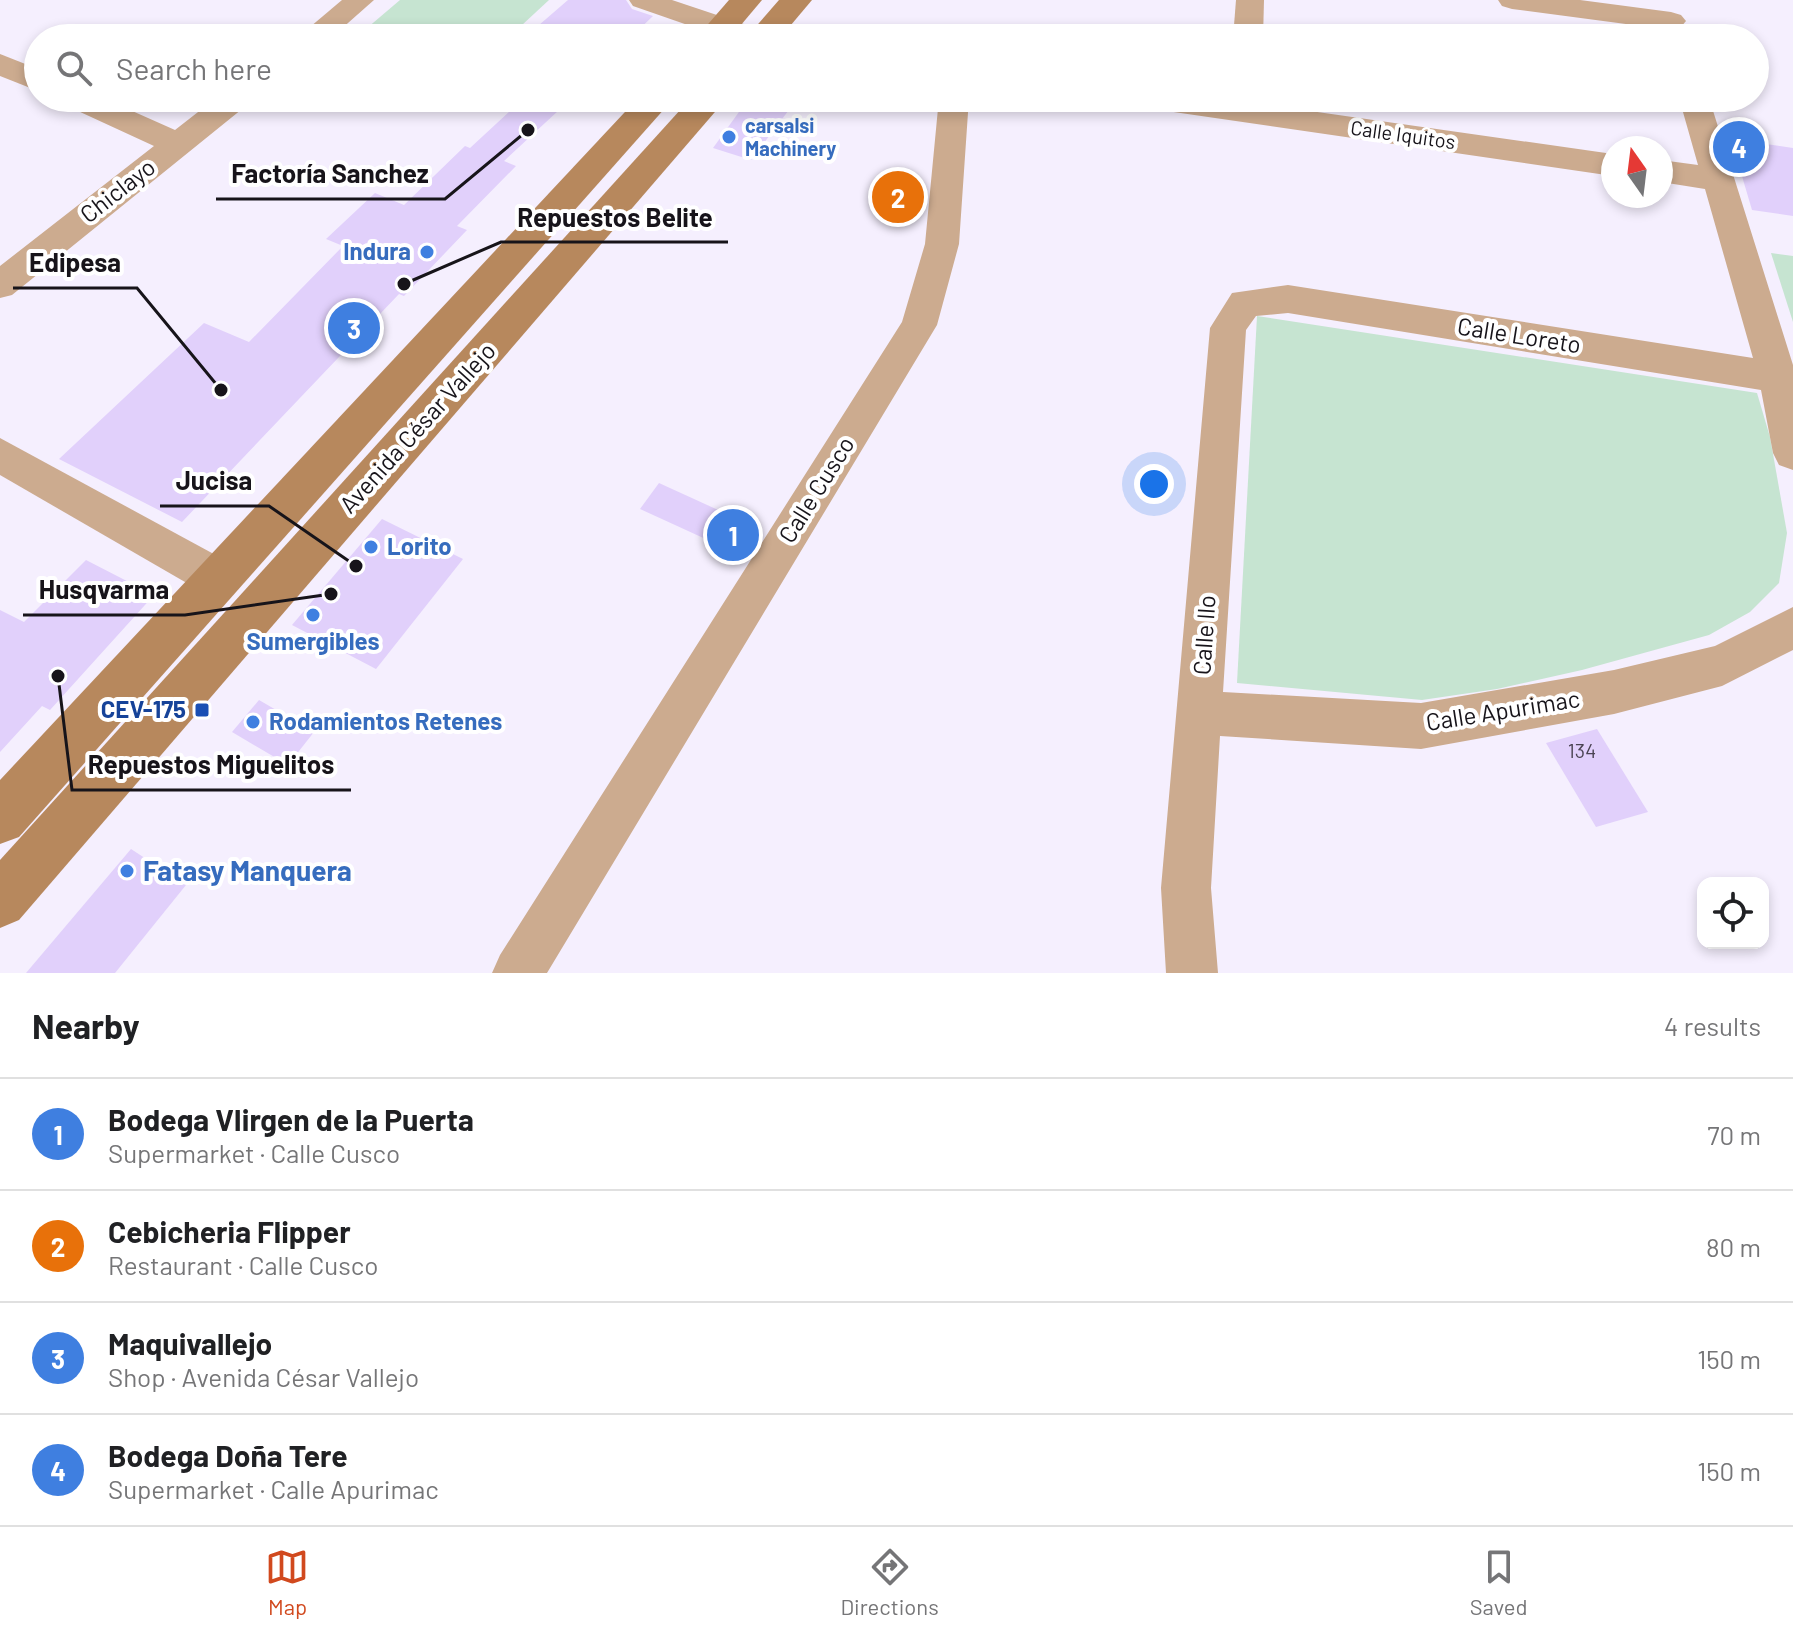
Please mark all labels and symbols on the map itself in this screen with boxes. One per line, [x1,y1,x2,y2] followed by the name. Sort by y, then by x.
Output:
[745,113,836,160] place label: carsalsi Machinery
[1349,115,1457,153] street label: Calle Iquitos
[1713,117,1765,177] pin: 4
[720,128,738,146] marker: carsalsi Machinery
[1601,136,1673,208] north arrow
[216,149,445,199] callout: Factoría Sanchez
[74,151,160,228] street label: Chiclayo
[231,157,429,188] text: Factoría Sanchez
[872,167,924,227] pin: 2
[501,192,728,242] callout: Repuestos Belite
[517,201,713,232] text: Repuestos Belite
[343,236,411,265] place label: Indura
[13,238,137,288] callout: Edipesa
[418,243,436,261] marker: Indura
[29,246,121,277] text: Edipesa
[328,298,380,358] pin: 3
[1455,310,1583,359] street label: Calle Loreto
[333,336,501,518] street label: Avenida César Vallejo
[772,431,860,548] street label: Calle Cusco
[160,456,269,506] callout: Jucisa
[176,464,252,495] text: Jucisa
[1134,464,1174,504] your location
[707,505,759,565] pin: 1
[387,531,452,560] place label: Lorito
[362,538,380,556] marker: Lorito
[23,565,185,615] callout: Husqvarma
[39,573,169,604] text: Husqvarma
[1186,594,1221,676] street label: Calle Ilo
[304,606,322,624] marker: Sumergibles
[247,626,379,655] place label: Sumergibles
[1424,683,1582,736] street label: Calle Apurimac
[101,694,186,723] place label: CEV-175
[193,701,211,719] marker: CEV-175
[269,706,502,735] place label: Rodamientos Retenes
[244,713,262,731] marker: Rodamientos Retenes
[1568,738,1596,762] house number: 134
[72,740,351,790] callout: Repuestos Miguelitos
[88,748,334,779] text: Repuestos Miguelitos
[143,853,352,887] place label: Fatasy Manquera
[118,862,136,880] marker: Fatasy Manquera

